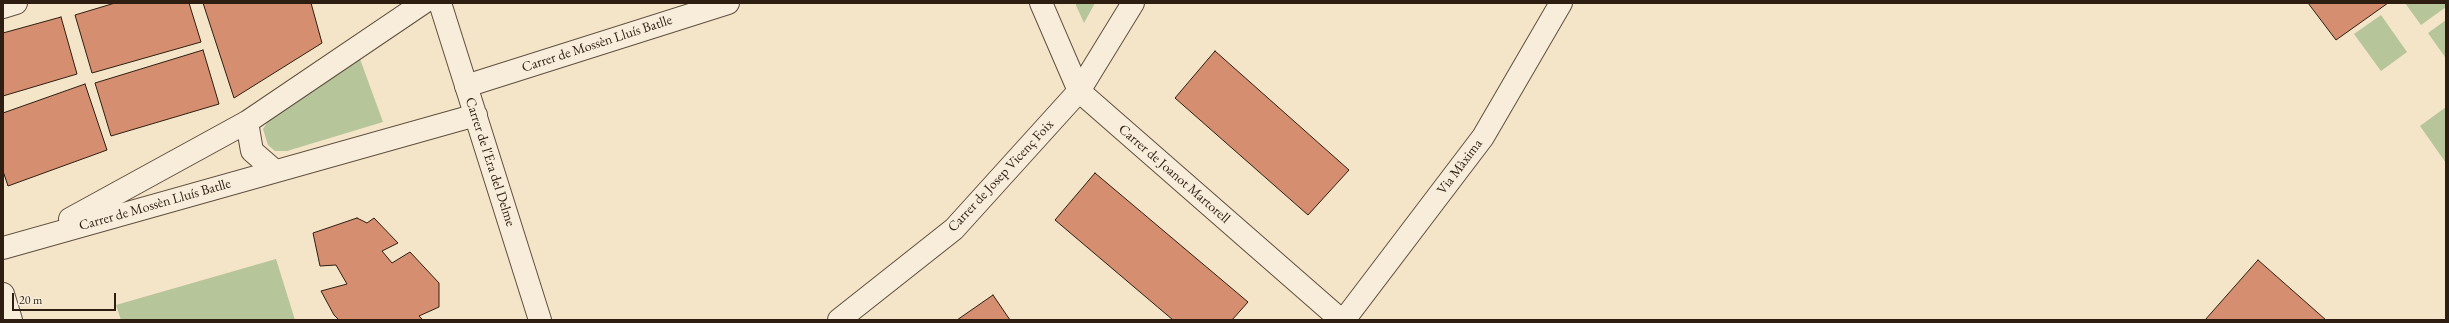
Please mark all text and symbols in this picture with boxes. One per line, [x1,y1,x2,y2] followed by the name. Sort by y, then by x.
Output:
[520,12,674,76] street label: Carrer de Mossèn Lluís Batlle
[461,95,519,229] street label: Carrer de l'Era del Delme
[945,116,1057,236] street label: Carrer de Josep Vicenç Foix
[1115,121,1233,227] street label: Carrer de Joanot Martorell
[1434,136,1486,198] street label: Via Màxima
[77,175,233,235] street label: Carrer de Mossèn Lluís Batlle
[14,285,118,311] scale bar
[19,292,42,308] text: 20 m

